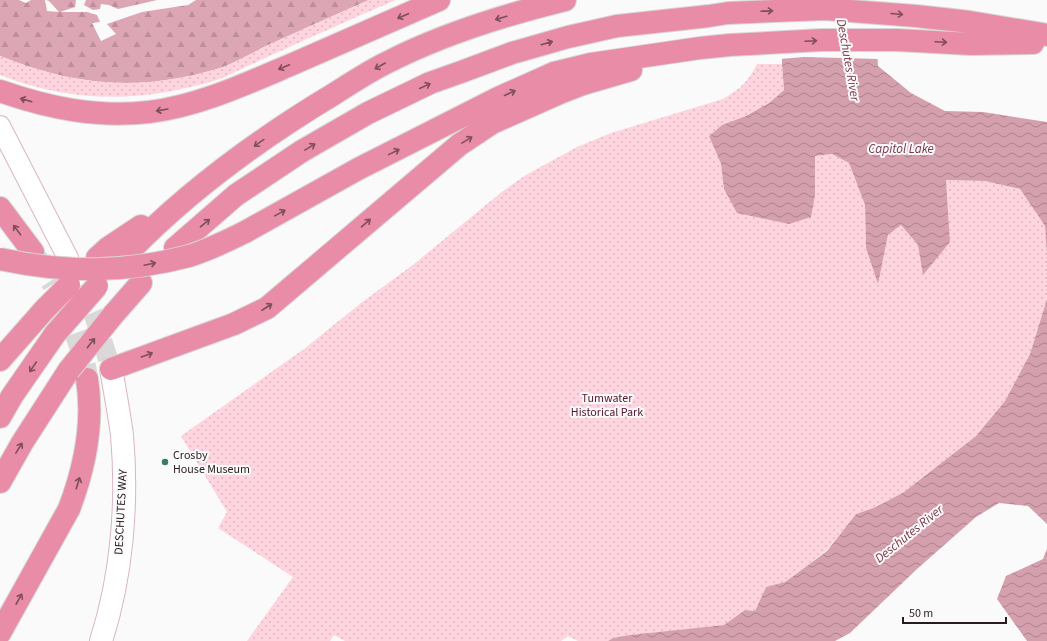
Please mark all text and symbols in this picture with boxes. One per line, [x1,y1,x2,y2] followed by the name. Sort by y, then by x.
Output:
[760,8,773,15] one-way arrow
[890,11,903,18] one-way arrow
[398,12,410,20] one-way arrow
[495,15,508,22] one-way arrow
[832,17,864,103] water label: Deschutes River
[804,37,817,44] one-way arrow
[541,39,554,46] one-way arrow
[934,39,947,46] one-way arrow
[374,62,386,70] one-way arrow
[279,64,291,71] one-way arrow
[418,82,430,89] one-way arrow
[503,89,515,96] one-way arrow
[20,96,33,103] one-way arrow
[156,106,169,114] one-way arrow
[461,136,472,144] one-way arrow
[254,139,265,147] one-way arrow
[868,140,934,158] water label: Capitol Lake
[304,142,316,150] one-way arrow
[388,148,400,155] one-way arrow
[273,209,285,217] one-way arrow
[199,218,210,227] one-way arrow
[361,218,372,227] one-way arrow
[13,224,21,235] one-way arrow
[143,260,156,268] one-way arrow
[261,302,273,310] one-way arrow
[87,337,95,348] one-way arrow
[141,351,153,359] one-way arrow
[29,361,37,372] one-way arrow
[571,390,643,421] park label: Tumwater Historical Park
[16,442,24,454] one-way arrow
[173,447,250,478] place label: Crosby House Museum
[160,457,170,467] marker: Crosby House Museum
[110,469,132,555] street label: DESCHUTES WAY
[75,477,82,490] one-way arrow
[871,500,947,567] water label: Deschutes River
[15,593,23,605] one-way arrow
[903,599,1006,625] scale bar
[909,605,933,622] text: 50 m

